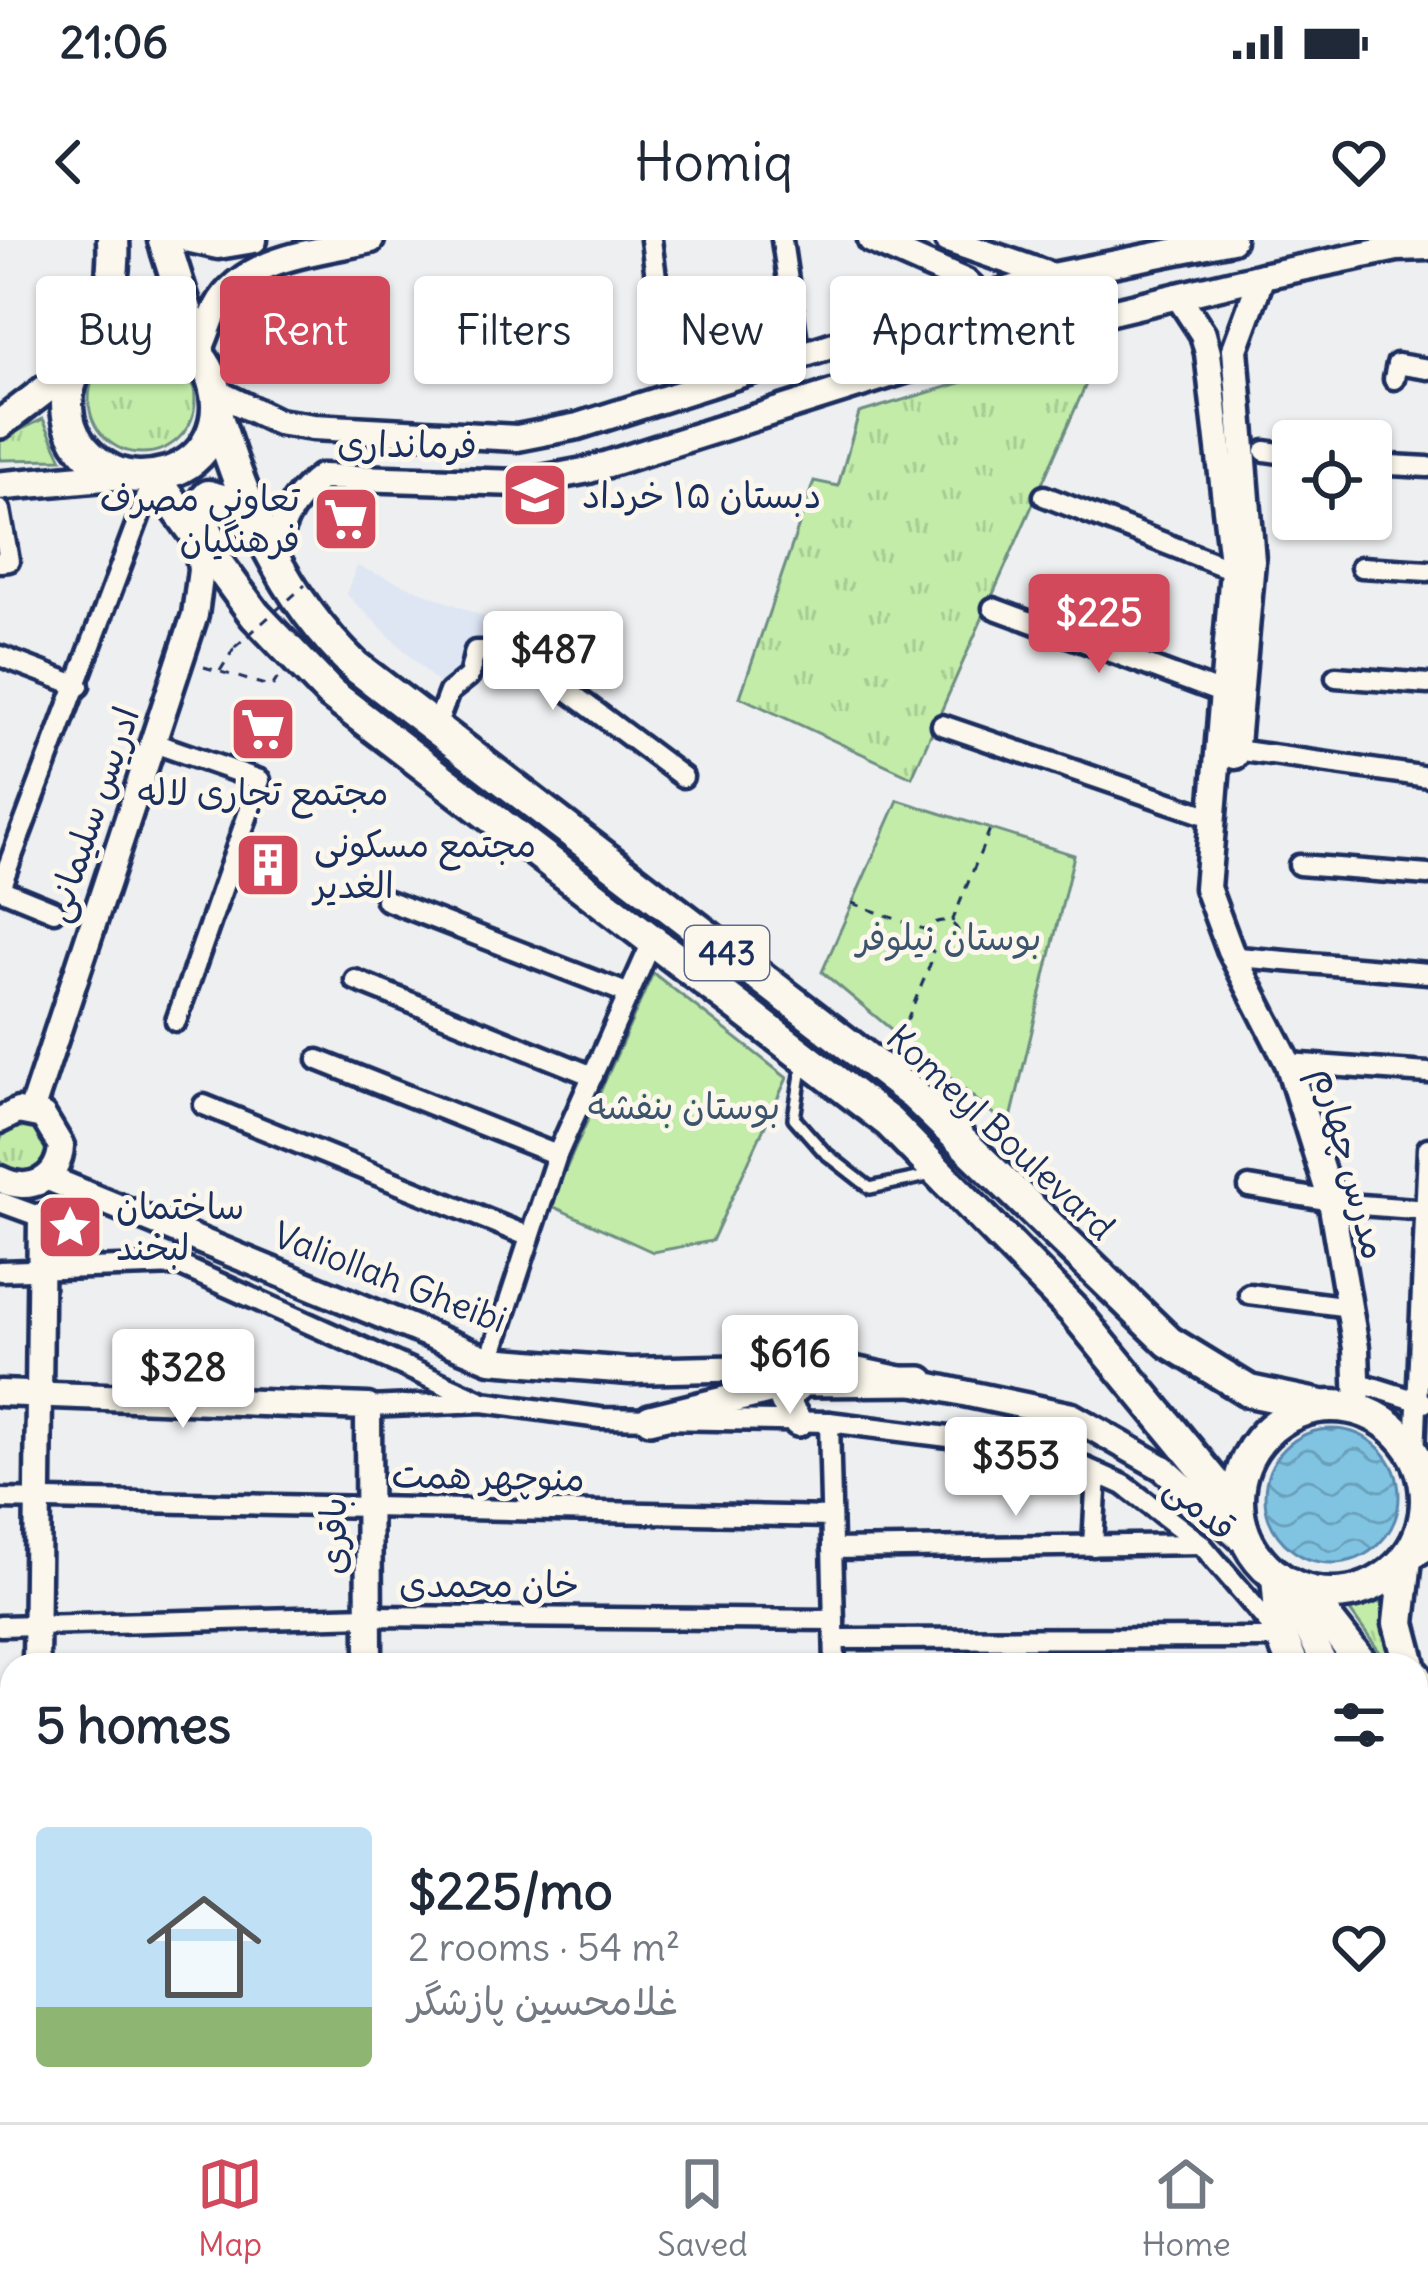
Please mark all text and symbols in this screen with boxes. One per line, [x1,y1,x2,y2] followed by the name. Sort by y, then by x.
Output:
[60,14,168,70] text: 21:06
[635,128,793,196] text: Homiq
[36,129,102,195] icon: back
[1326,129,1392,195] icon: heart
[36,276,196,384] chip: Buy
[220,276,390,384] chip: Rent
[414,276,613,384] chip: Filters
[637,276,806,384] chip: New
[830,276,1118,384] chip: Apartment
[1272,420,1392,540] map controls
[1272,420,1392,540] button: locate
[337,421,477,468] street label: فرمانداری
[500,460,570,530] school or university icon: دبستان ۱۵ خرداد
[582,473,821,518] place label: دبستان ۱۵ خرداد
[100,476,301,562] place label: تعاونی مصرف فرهنگیان
[311,484,381,554] supermarket icon: تعاونی مصرف فرهنگیان
[1028,574,1170,676] pin: $225
[1056,588,1142,637] text: $225
[482,611,624,713] pin: $487
[510,625,596,674] text: $487
[228,694,298,764] supermarket icon: مجتمع تجاری لاله
[34,701,150,928] street label: ادریس سلیمانی
[138,770,388,819] place label: مجتمع تجاری لاله
[311,822,536,908] place label: مجتمع مسکونی الغدیر
[233,830,303,900] building icon: مجتمع مسکونی الغدیر
[854,915,1041,961] park label: بوستان نیلوفر
[685,926,769,980] road number: 443
[877,1015,1124,1250] street label: Komeyl Boulevard
[1298,1062,1398,1265] street label: مدرس چهارم
[588,1084,780,1129] park label: بوستان بنفشه
[116,1184,244,1270] place label: ساختمان لبخند
[35,1192,105,1262] place icon: ساختمان لبخند
[267,1212,513,1343] street label: Valiollah Gheibi
[719,1315,861,1417] pin: $616
[112,1329,254,1431] pin: $328
[749,1329,831,1378] text: $616
[139,1343,227,1392] text: $328
[945,1417,1087,1519] pin: $353
[972,1431,1060,1480] text: $353
[391,1452,585,1502] street label: منوچهر همت
[1155,1464,1245,1551] street label: قدمی
[311,1497,356,1575] street label: باقری
[399,1562,579,1607] street label: خان محمدی
[1326,1692,1392,1758] icon: filters
[36,1693,231,1757] text: 5 homes
[408,1859,613,1923] text: $225/mo
[132,1875,276,2019] icon: home
[1326,1914,1392,1980] icon: heart
[408,1923,680,1972] text: 2 rooms · 54 m²
[408,1977,678,2026] text: غلامحسین پازشگر
[197,2151,263,2265] tab: Map
[657,2151,748,2265] tab: Saved
[1142,2151,1231,2265] tab: Home

